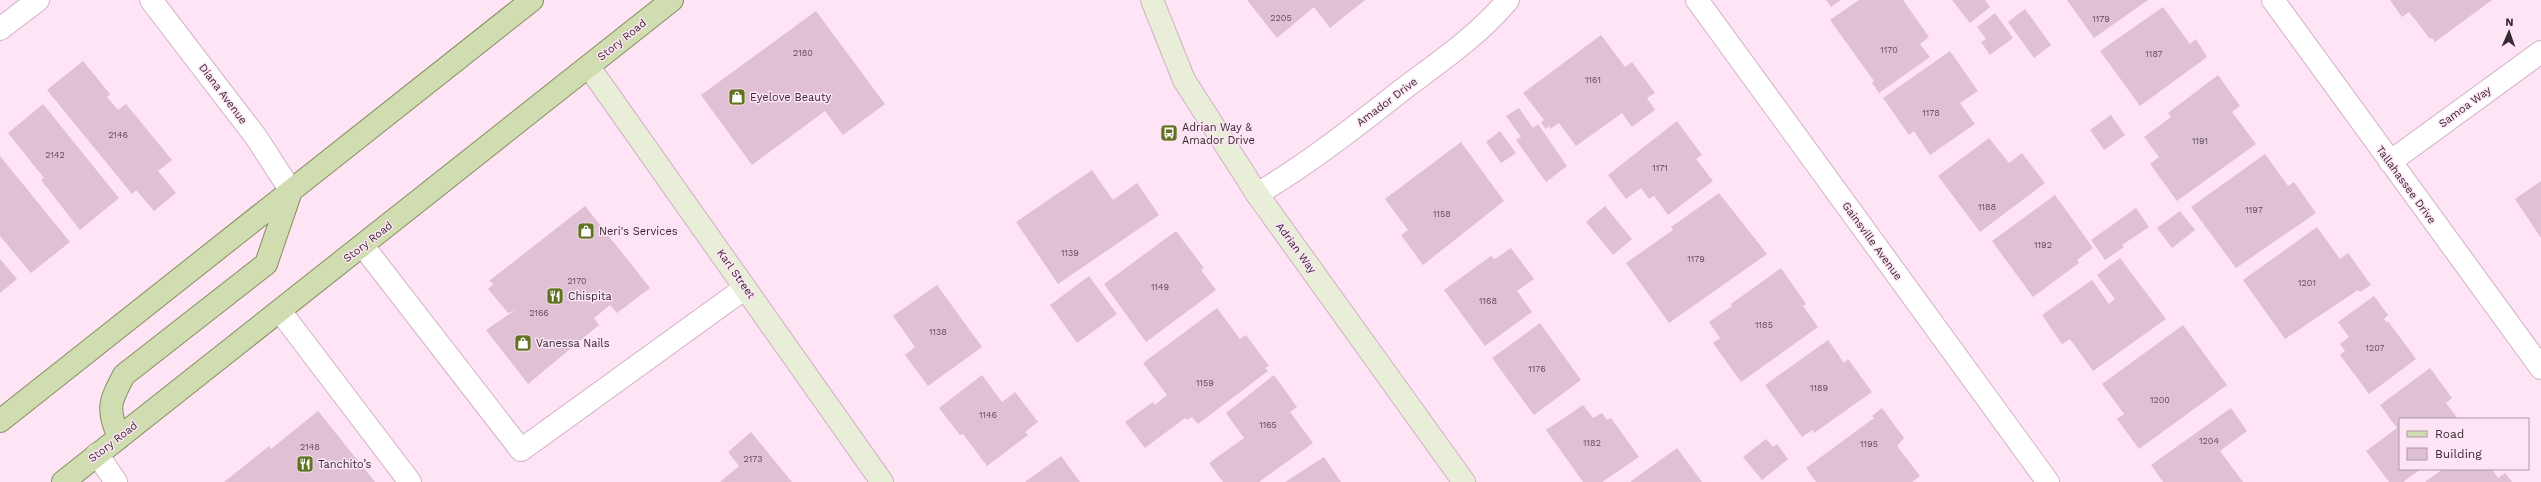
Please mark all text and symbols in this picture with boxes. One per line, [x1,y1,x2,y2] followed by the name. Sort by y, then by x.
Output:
[2489,12,2529,52] north arrow
[1270,13,1292,23] house number: 2205
[2092,14,2110,24] house number: 1179
[595,16,649,64] street label: Story Road
[2505,16,2514,29] text: N
[1880,45,1898,55] house number: 1170
[793,48,813,58] house number: 2180
[2145,49,2163,59] house number: 1187
[196,61,250,127] street label: Diana Avenue
[1354,75,1420,129] street label: Amador Drive
[1585,75,1601,85] house number: 1161
[2436,84,2494,130] street label: Samoa Way
[727,87,747,107] shop icon: Eyelove Beauty
[750,91,832,104] place label: Eyelove Beauty
[1922,108,1940,118] house number: 1178
[1182,121,1255,147] place label: Adrian Way & Amador Drive
[1159,123,1179,143] bus stop icon: Adrian Way & Amador Drive
[108,130,128,140] house number: 2146
[2192,136,2208,146] house number: 1191
[2373,143,2439,227] street label: Tallahassee Drive
[45,150,65,160] house number: 2142
[1652,163,1668,173] house number: 1171
[1839,199,1905,283] street label: Gainsville Avenue
[1978,202,1996,212] house number: 1188
[2245,205,2263,215] house number: 1197
[1433,209,1451,219] house number: 1158
[341,219,395,265] street label: Story Road
[1273,220,1319,276] street label: Adrian Way
[576,221,596,241] shop icon: Neri's Services
[599,225,678,238] place label: Neri's Services
[2034,240,2052,250] house number: 1192
[714,247,758,302] street label: Karl Street
[1061,248,1079,258] house number: 1139
[1687,254,1705,264] house number: 1179
[567,276,587,286] house number: 2170
[2298,278,2316,288] house number: 1201
[1151,282,1169,292] house number: 1149
[545,286,565,306] restaurant icon: Chispita
[568,290,612,303] place label: Chispita
[1479,296,1497,306] house number: 1168
[529,308,549,318] house number: 2166
[1755,320,1773,330] house number: 1185
[929,327,947,337] house number: 1138
[513,333,533,353] shop icon: Vanessa Nails
[536,337,610,350] place label: Vanessa Nails
[2365,343,2385,353] house number: 1207
[1528,364,1546,374] house number: 1176
[1196,378,1214,388] house number: 1159
[1810,383,1828,393] house number: 1189
[2150,395,2170,405] house number: 1200
[979,410,997,420] house number: 1146
[2399,418,2529,470] legend
[86,419,140,465] street label: Story Road
[1259,420,1277,430] house number: 1165
[2435,427,2464,441] text: Road
[2199,436,2219,446] house number: 1204
[1583,438,1601,448] house number: 1182
[1860,439,1878,449] house number: 1195
[300,442,320,452] house number: 2148
[2435,447,2482,461] text: Building
[295,454,315,474] restaurant icon: Tanchito’s
[743,454,763,464] house number: 2173
[318,458,371,471] place label: Tanchito’s

